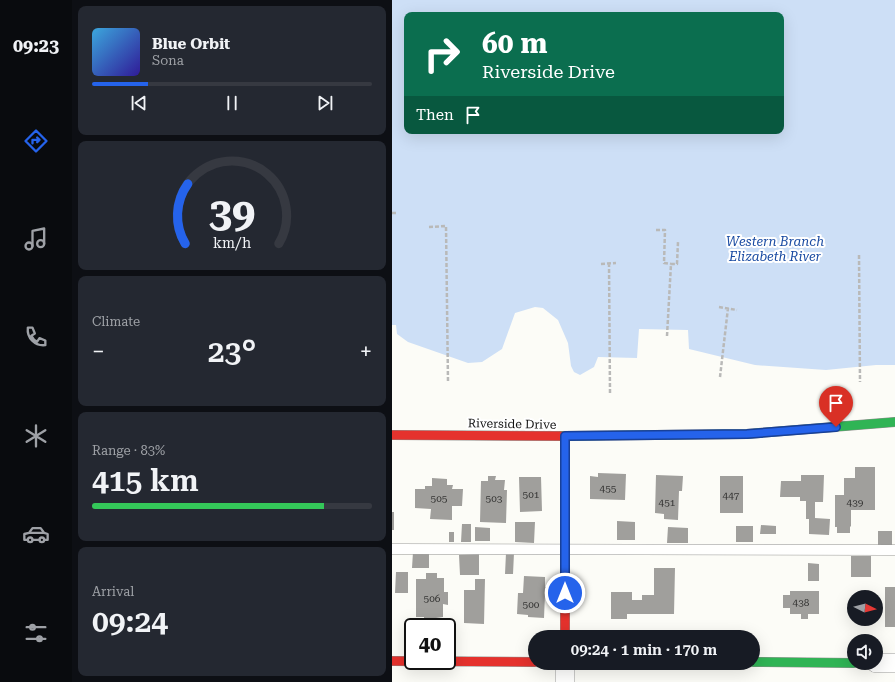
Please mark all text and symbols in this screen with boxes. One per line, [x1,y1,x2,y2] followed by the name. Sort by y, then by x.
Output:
[482,27,547,60] text: 60 m
[416,28,468,80] icon: right
[13,35,59,56] text: 09:23
[152,35,230,53] text: Blue Orbit
[152,53,184,68] text: Sona
[482,61,615,82] text: Riverside Drive
[128,92,150,114] icon: previous
[221,92,243,114] icon: pause
[314,92,336,114] icon: next
[462,104,484,126] icon: arrive
[416,106,454,124] text: Then
[22,127,50,155] icon: directions
[209,188,255,237] text: 39
[22,225,50,253] icon: music
[213,234,251,250] text: km/h
[726,234,824,264] water label: Western Branch Elizabeth River
[92,314,140,329] text: Climate
[22,323,50,351] icon: phone
[208,334,256,369] text: 23°
[92,339,104,364] text: −
[360,339,372,364] text: +
[819,386,853,427] pin
[825,392,847,414] icon: arrive
[468,416,557,432] street label: Riverside Drive
[22,422,50,450] icon: climate
[92,443,165,458] text: Range · 83%
[92,463,199,498] text: 415 km
[600,483,617,494] house number: 455
[523,489,540,500] house number: 501
[723,490,740,501] house number: 447
[431,493,448,504] house number: 505
[486,493,503,504] house number: 503
[659,497,676,508] house number: 451
[847,497,864,508] house number: 439
[22,520,50,548] icon: car
[544,572,586,614] position arrow
[92,584,134,599] text: Arrival
[847,590,883,626] north arrow
[847,590,883,670] map controls
[424,593,441,604] house number: 506
[793,597,810,608] house number: 438
[523,599,540,610] house number: 500
[92,604,168,639] text: 09:24
[404,618,456,670] speed limit sign: 40
[22,619,50,647] icon: filters
[847,634,883,670] button: sound
[571,641,717,659] text: 09:24 · 1 min · 170 m

